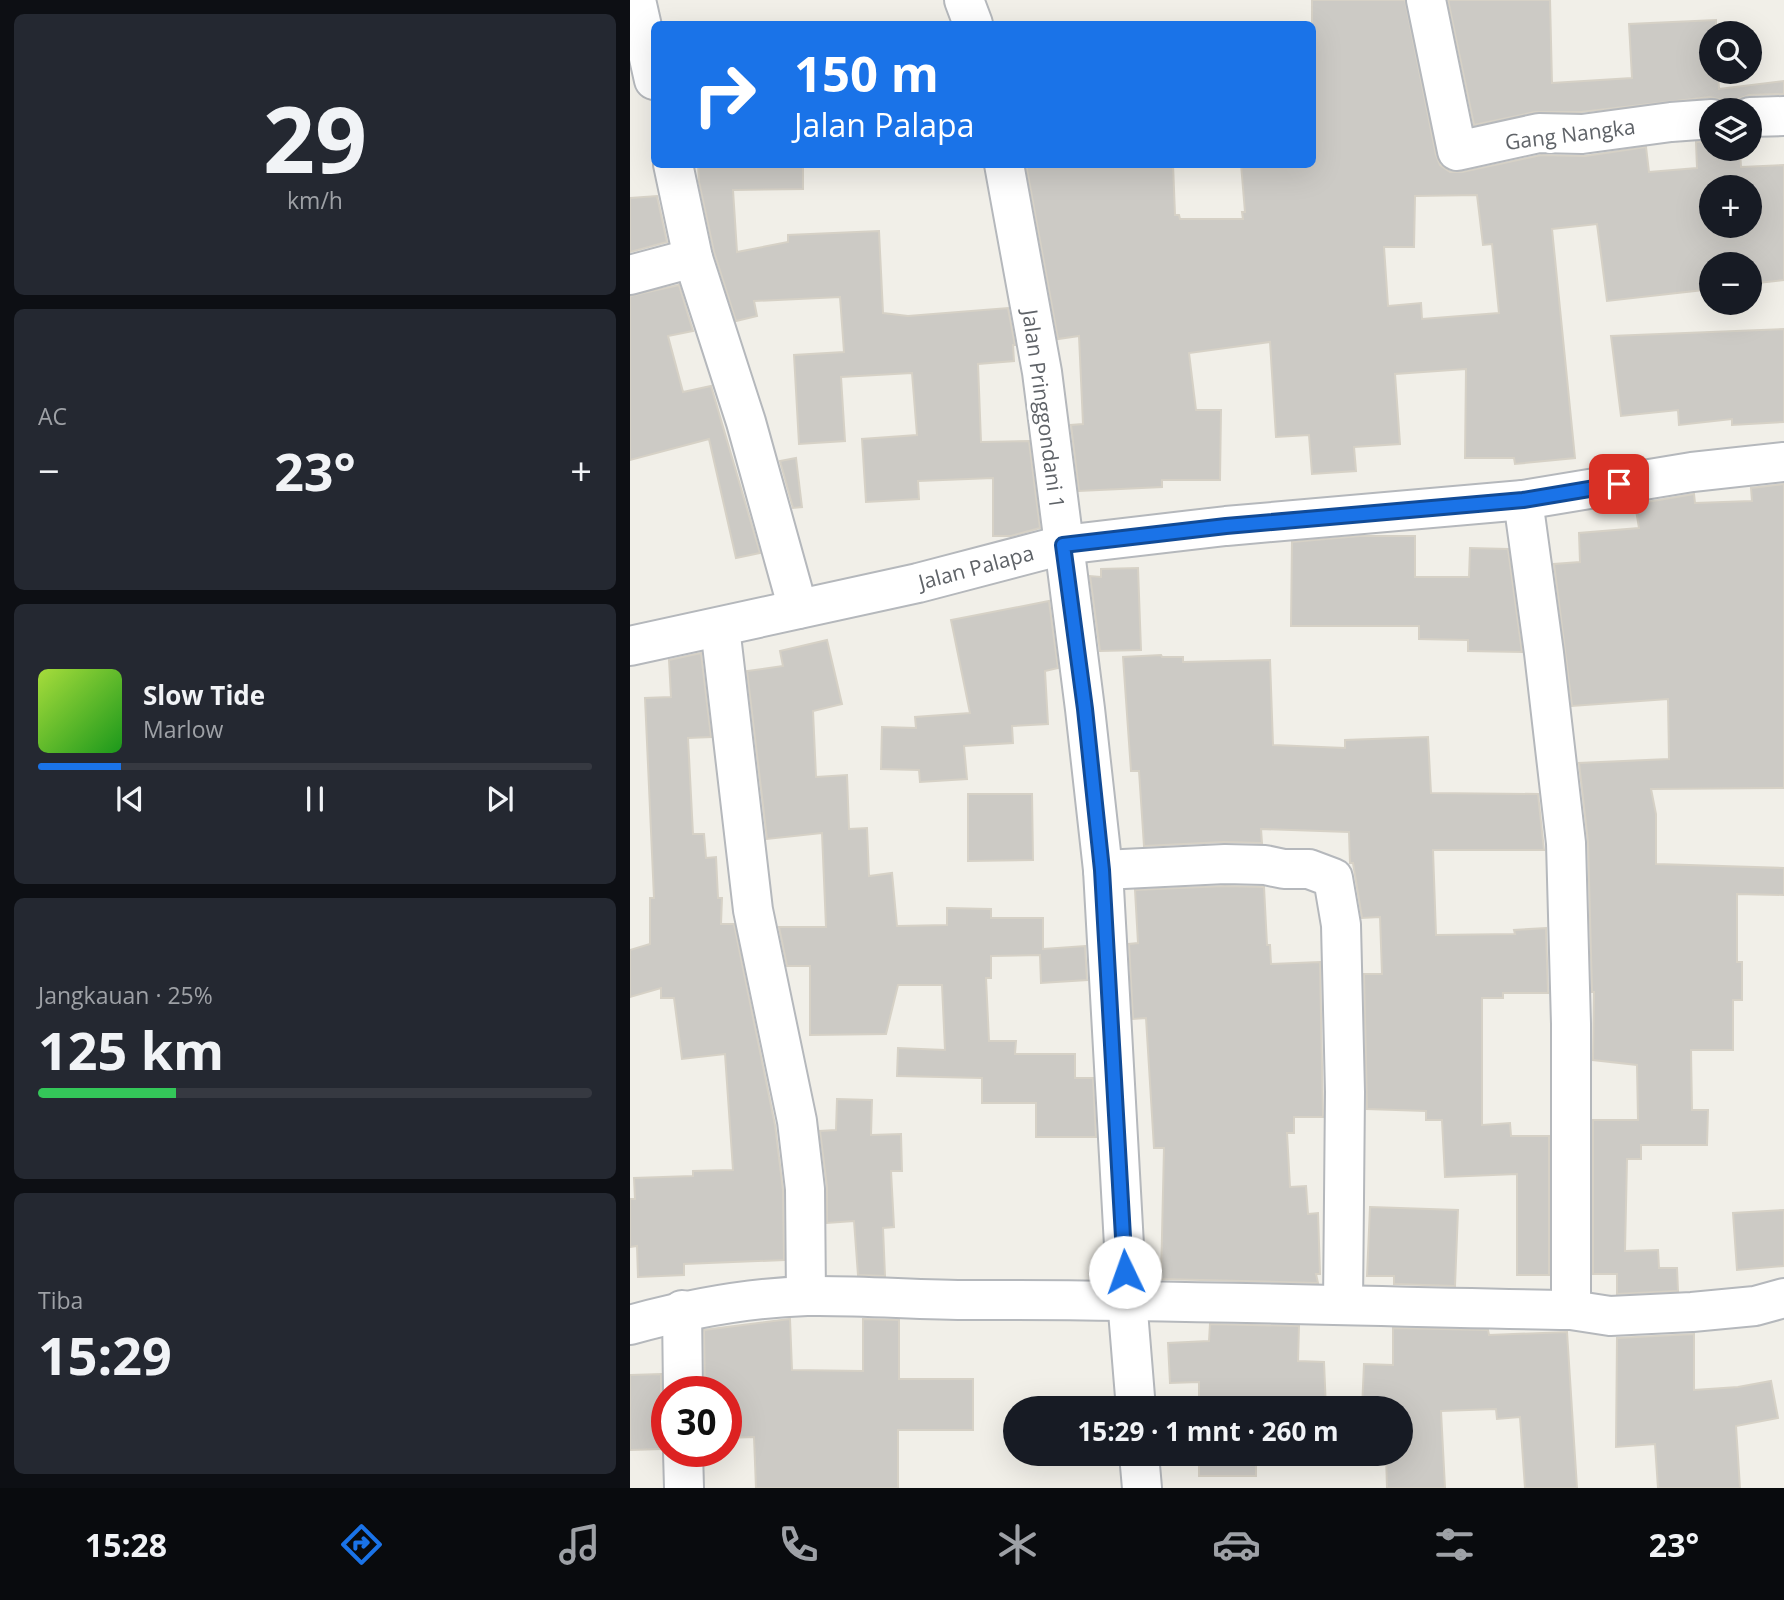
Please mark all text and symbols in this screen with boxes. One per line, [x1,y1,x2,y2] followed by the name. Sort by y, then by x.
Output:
[1699,21,1762,315] map controls
[1699,21,1762,84] button: search
[794,40,939,106] text: 150 m
[679,49,770,140] icon: right
[263,76,367,200] text: 29
[1699,98,1762,161] button: layers
[794,103,974,146] text: Jalan Palapa
[1503,112,1637,156] street label: Gang Nangka
[1699,175,1762,238] button: +
[287,184,343,216] text: km/h
[1699,252,1762,315] button: −
[1016,306,1072,510] street label: Jalan Pringgondani 1
[38,400,67,432] text: AC
[274,435,356,506] text: 23°
[38,444,60,496] text: −
[570,444,592,496] text: +
[1589,454,1649,514] pin
[1600,465,1638,503] icon: arrive
[913,538,1037,596] street label: Jalan Palapa
[143,677,265,713] text: Slow Tide
[143,713,223,745] text: Marlow
[111,780,149,818] icon: previous
[296,780,334,818] icon: pause
[481,780,519,818] icon: next
[38,979,213,1011] text: Jangkauan · 25%
[38,1014,224,1085] text: 125 km
[1088,1235,1162,1309] position arrow
[38,1284,83,1316] text: Tiba
[38,1319,172,1390] text: 15:29
[651,1376,742,1467] speed limit sign: 30
[1077,1413,1339,1449] text: 15:29 · 1 mnt · 260 m
[337,1520,386,1569] icon: directions
[555,1520,604,1569] icon: music
[774,1520,823,1569] icon: phone
[993,1520,1042,1569] icon: climate
[1212,1520,1261,1569] icon: car
[1430,1520,1479,1569] icon: filters
[85,1523,167,1566] text: 15:28
[1649,1523,1699,1566] text: 23°

